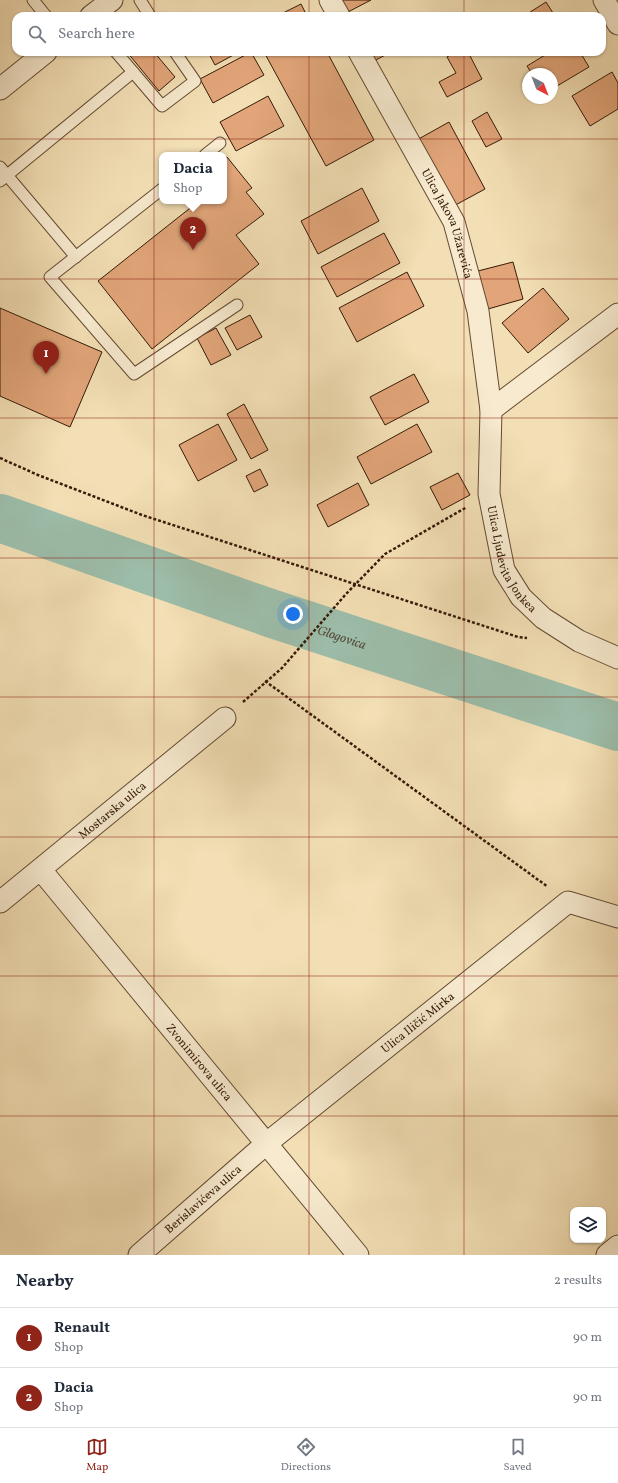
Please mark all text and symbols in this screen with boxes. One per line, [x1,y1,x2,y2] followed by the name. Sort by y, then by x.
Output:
[12,12,606,56] search box
[26,23,48,45] icon: search
[58,24,135,45] text: Search here
[522,68,558,104] north arrow
[159,152,227,204] popup
[173,159,213,180] text: Dacia
[417,166,476,281] street label: Ulica Jakova Užarevića
[173,180,202,198] text: Shop
[180,217,206,250] pin: 2
[33,341,59,374] pin: 1
[482,504,540,617] street label: Ulica Ljudevita Jonkea
[283,604,303,624] your location
[315,622,368,655] water label: Glogovica
[76,778,150,843] street label: Mostarska ulica
[378,989,458,1057] street label: Ulica Iličić Mirka
[162,1021,235,1105] street label: Zvonimirova ulica
[162,1162,245,1238] street label: Berislavićeva ulica
[570,1207,606,1243] map controls
[570,1207,606,1243] button: layers
[16,1270,74,1293] text: Nearby
[554,1272,602,1290] text: 2 results
[54,1318,110,1339] text: Renault
[26,1329,32,1347] text: 1
[573,1329,602,1347] text: 90 m
[54,1339,83,1357] text: Shop
[54,1378,94,1399] text: Dacia
[26,1389,32,1407] text: 2
[573,1389,602,1407] text: 90 m
[54,1399,83,1417] text: Shop
[86,1436,108,1475] tab: Map
[281,1436,331,1475] tab: Directions
[503,1436,532,1475] tab: Saved

